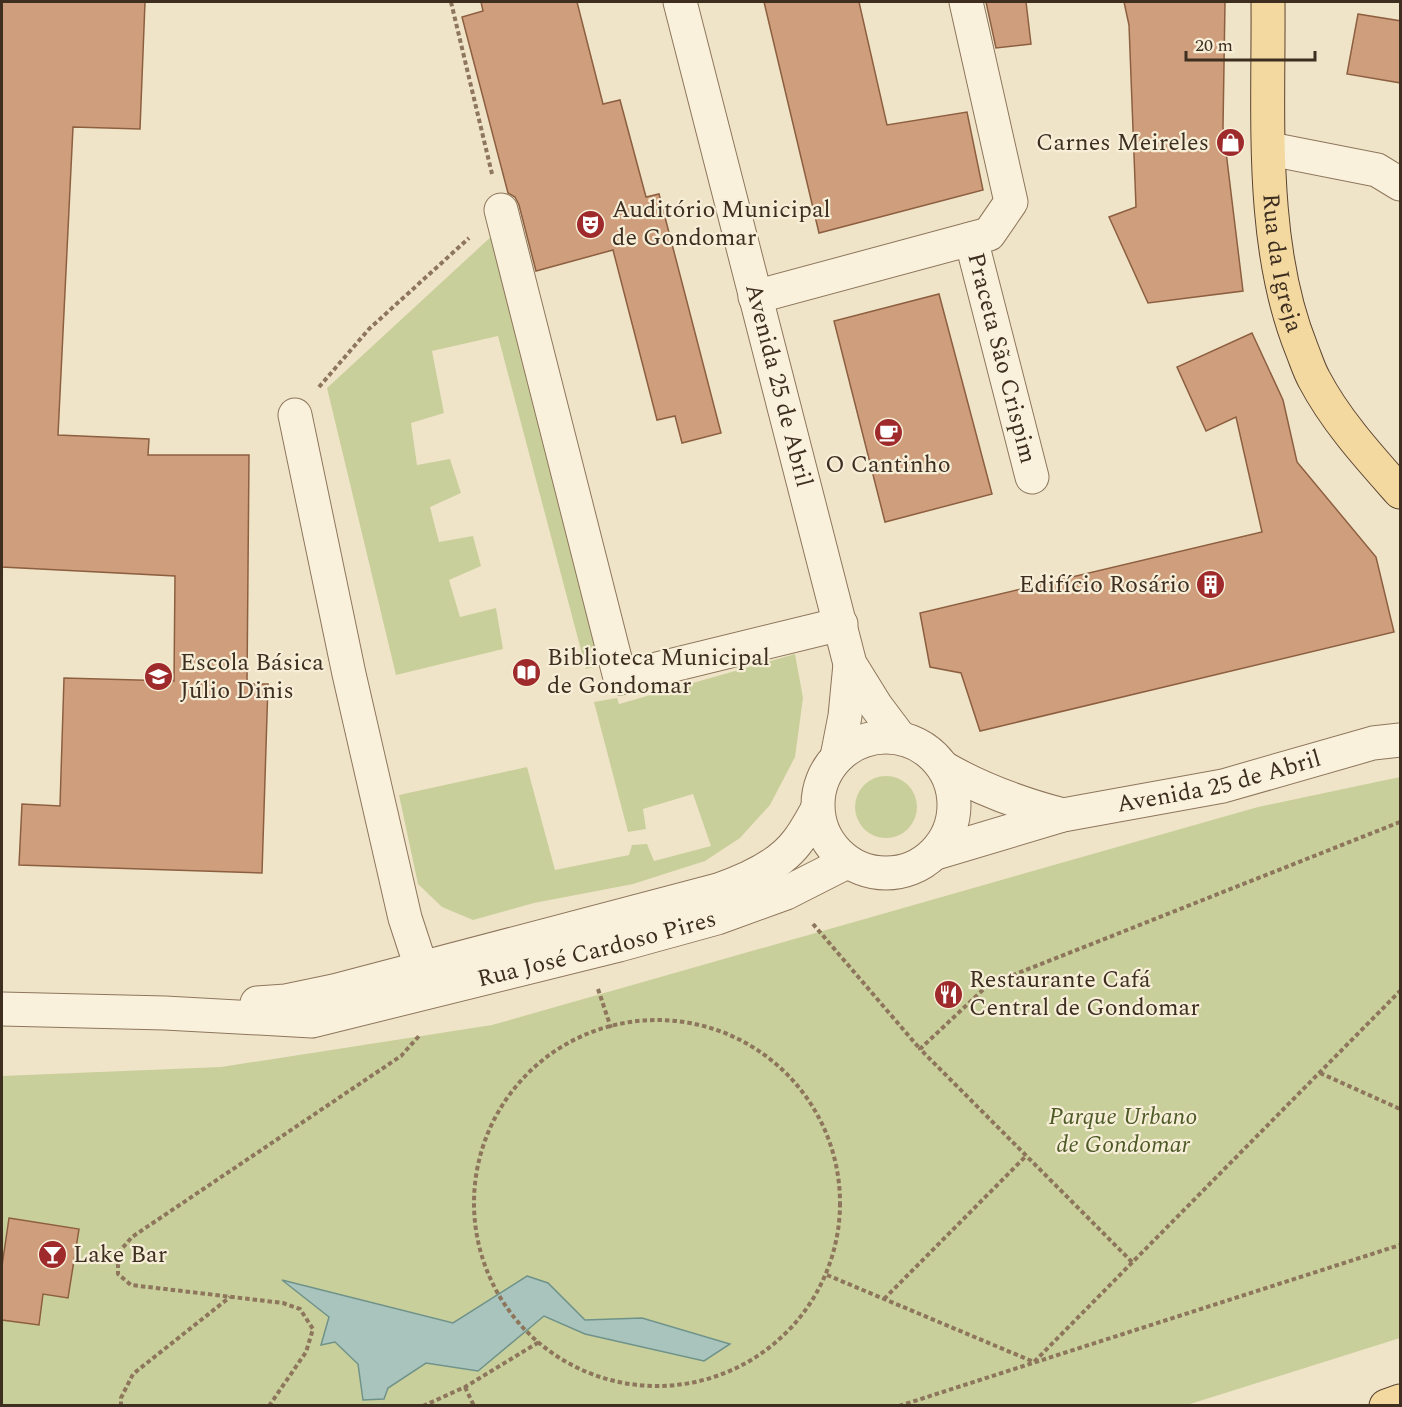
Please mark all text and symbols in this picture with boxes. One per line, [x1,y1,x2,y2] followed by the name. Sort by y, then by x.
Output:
[1186,24,1315,62] scale bar
[1195,32,1233,59] text: 20 m
[1036,125,1209,161] place label: Carnes Meireles
[1214,127,1246,159] shop icon: Carnes Meireles
[612,192,831,256] place label: Auditório Municipal de Gondomar
[1252,192,1312,338] street label: Rua da Igreja
[575,208,607,240] theatre icon: Auditório Municipal de Gondomar
[957,249,1046,468] street label: Praceta São Crispim
[735,280,822,491] street label: Avenida 25 de Abril
[872,416,904,448] cafe icon: O Cantinho
[825,447,951,483] place label: O Cantinho
[1019,567,1190,603] place label: Edifício Rosário
[1195,569,1227,601] building icon: Edifício Rosário
[547,640,770,704] place label: Biblioteca Municipal de Gondomar
[180,645,324,709] place label: Escola Básica Júlio Dinis
[510,656,542,688] library icon: Biblioteca Municipal de Gondomar
[143,661,175,693] school or university icon: Escola Básica Júlio Dinis
[1114,741,1325,823] street label: Avenida 25 de Abril
[474,901,721,997] street label: Rua José Cardoso Pires
[969,962,1200,1026] place label: Restaurante Cafá Central de Gondomar
[932,978,964,1010] restaurant icon: Restaurante Cafá Central de Gondomar
[1049,1099,1197,1163] park label: Parque Urbano de Gondomar
[73,1237,167,1273] place label: Lake Bar
[36,1239,68,1271] bar icon: Lake Bar

